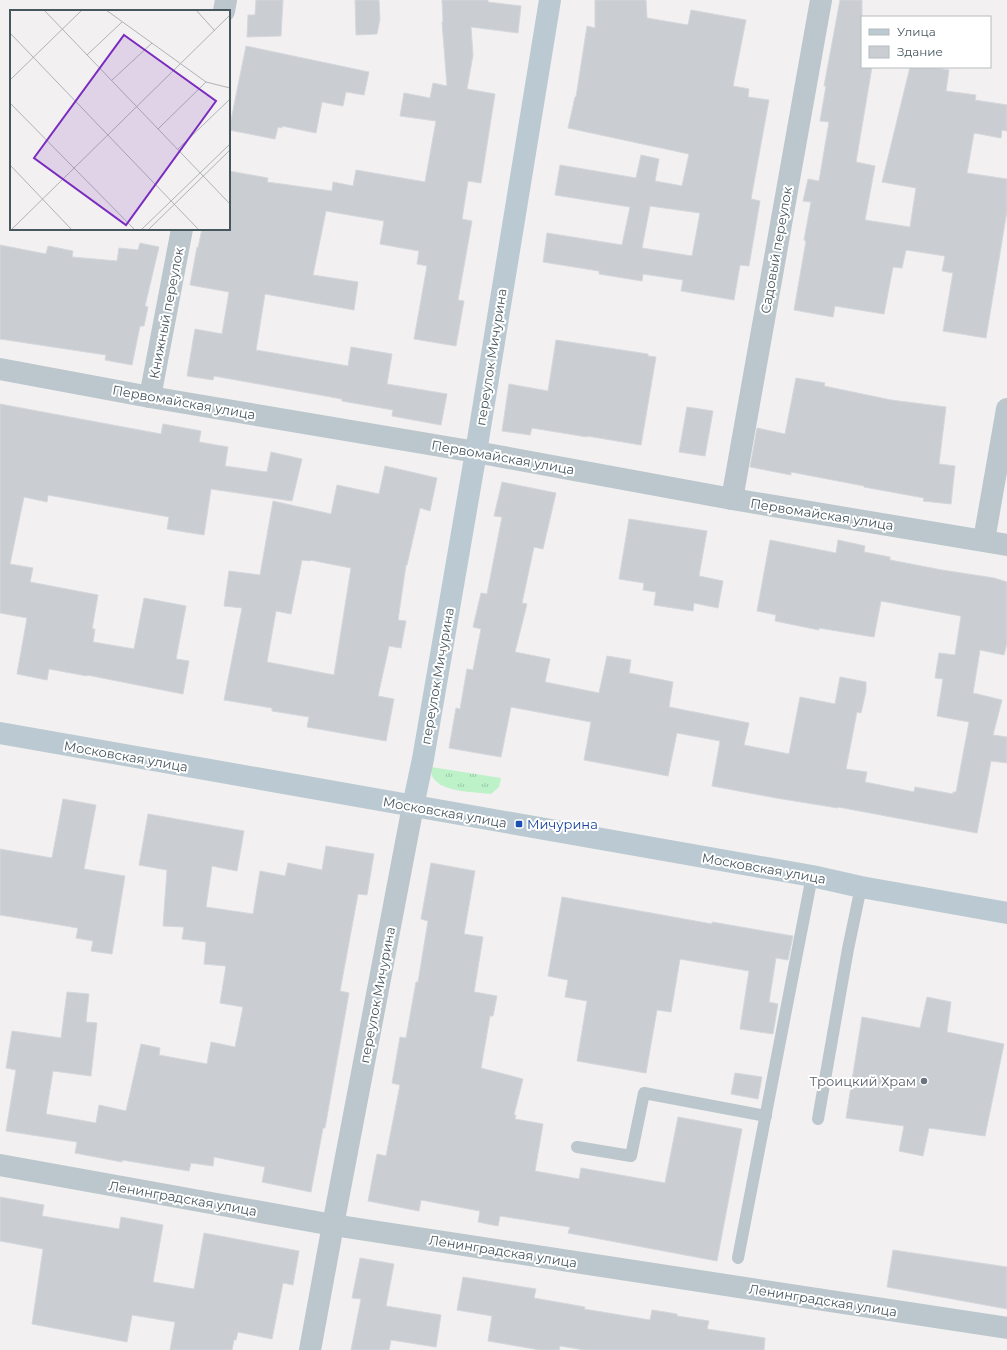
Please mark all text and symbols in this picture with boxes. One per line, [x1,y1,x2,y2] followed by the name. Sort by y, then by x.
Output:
[10,10,230,230] inset map
[861,16,991,68] legend
[897,24,936,39] text: Улица
[897,44,943,59] text: Здание
[757,185,795,315] street label: Садовый переулок
[145,246,187,380] street label: Книжный переулок
[472,287,510,427] street label: переулок Мичурина
[111,382,257,422] street label: Первомайская улица
[430,437,576,477] street label: Первомайская улица
[749,495,895,533] street label: Первомайская улица
[417,606,457,746] street label: переулок Мичурина
[63,737,189,775] street label: Московская улица
[382,793,508,831] street label: Московская улица
[527,816,598,832] place label: Мичурина
[514,819,524,829] marker: Мичурина
[701,849,827,887] street label: Московская улица
[356,925,398,1065] street label: переулок Мичурина
[810,1073,916,1089] place label: Троицкий Храм
[919,1076,929,1086] marker: Троицкий Храм
[108,1177,258,1219] street label: Ленинградская улица
[428,1231,578,1271] street label: Ленинградская улица
[748,1280,898,1320] street label: Ленинградская улица

